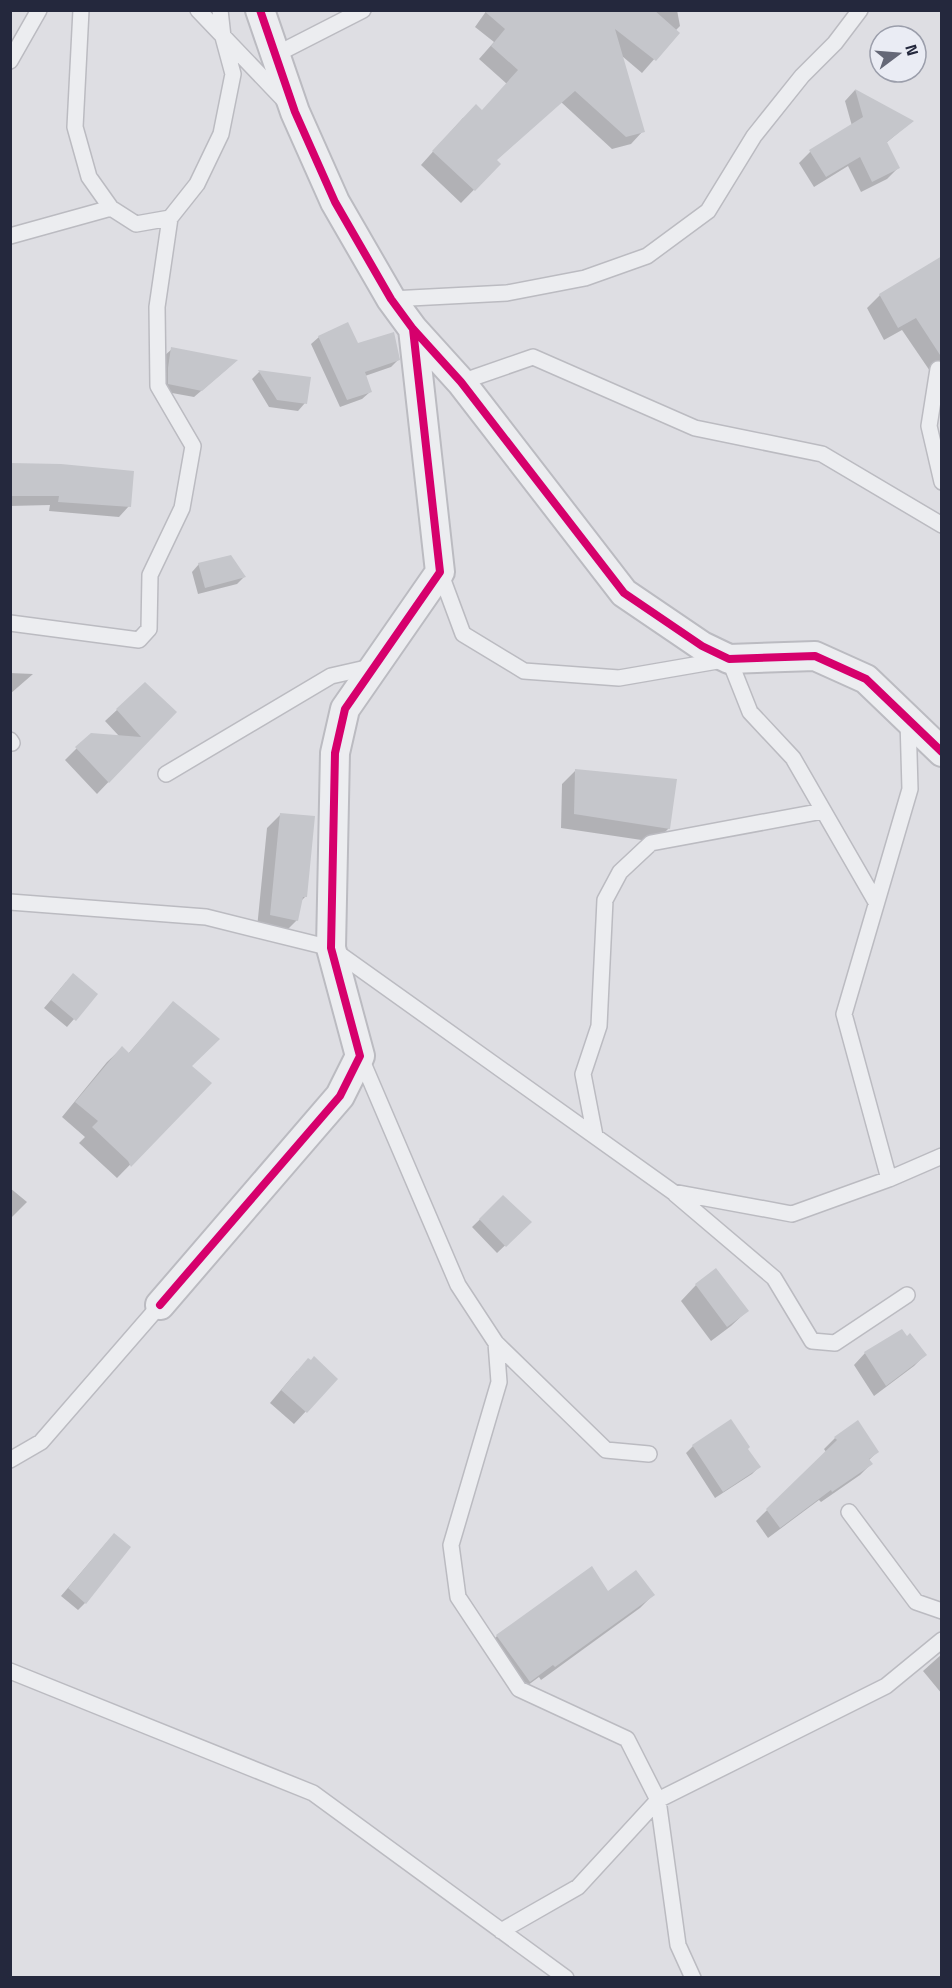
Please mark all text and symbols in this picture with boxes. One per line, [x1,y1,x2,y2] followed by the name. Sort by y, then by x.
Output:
[868,24,928,84] north arrow
[899,41,925,59] text: N

